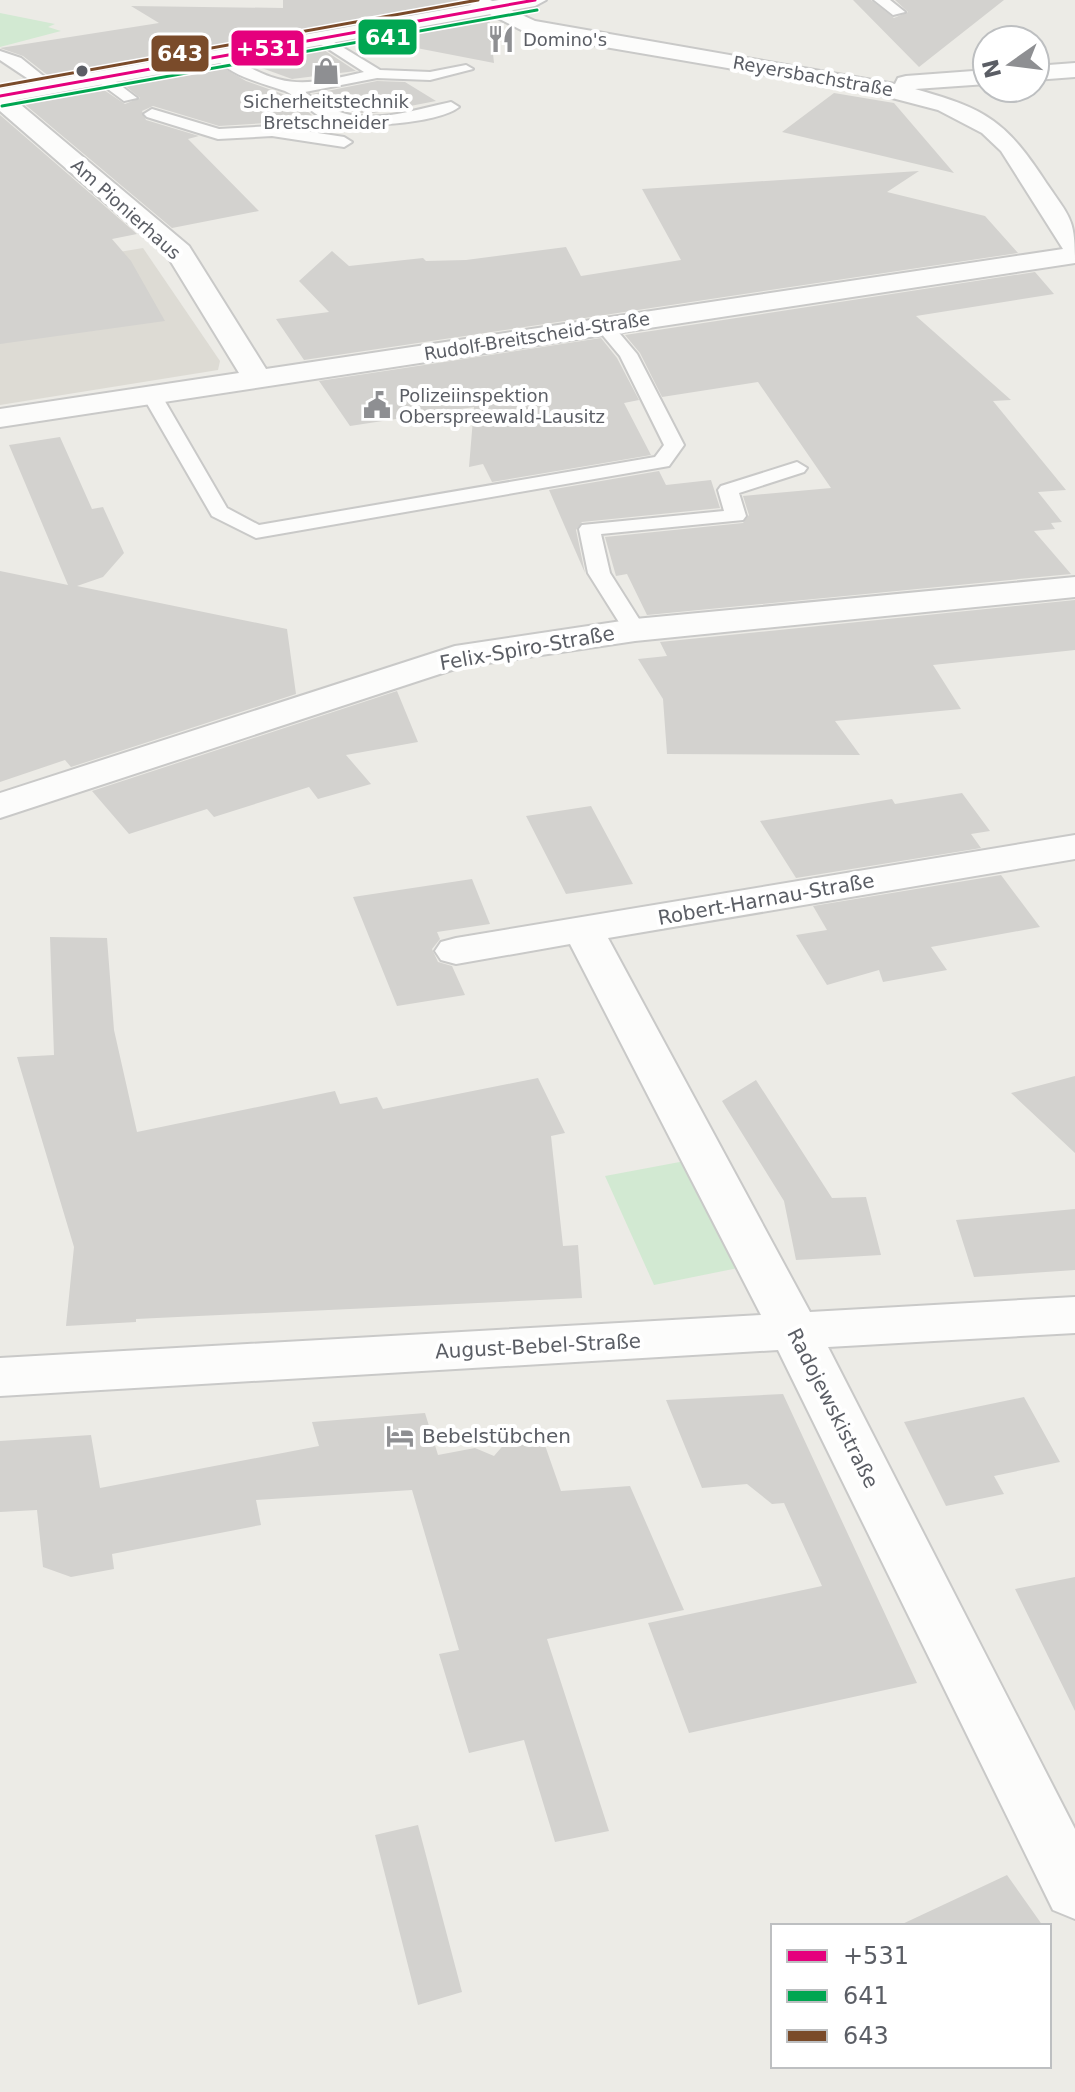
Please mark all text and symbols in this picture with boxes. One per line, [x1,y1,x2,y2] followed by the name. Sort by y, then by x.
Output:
[357,18,418,56] line badge: 641
[486,24,516,54] restaurant icon: Domino's
[971,24,1051,104] north arrow
[365,25,411,50] text: 641
[230,29,305,67] line badge: +531
[523,29,607,50] place label: Domino's
[150,34,210,73] line badge: 643
[236,36,300,61] text: +531
[157,41,203,66] text: 643
[731,52,895,100] street label: Reyersbachstraße
[311,56,341,86] shop icon: Sicherheitstechnik Bretschneider
[978,57,1006,81] text: N
[74,63,90,79] unlabelled marker
[243,91,410,133] place label: Sicherheitstechnik Bretschneider
[67,154,185,264] street label: Am Pionierhaus
[423,308,651,364] street label: Rudolf-Breitscheid-Straße
[399,385,605,427] place label: Polizeiinspektion Oberspreewald-Lausitz
[362,390,392,420] public building icon: Polizeiinspektion Oberspreewald-Lausitz
[438,621,616,675] street label: Felix-Spiro-Straße
[656,868,876,930] street label: Robert-Harnau-Straße
[782,1324,884,1492] street label: Radojewskistraße
[434,1329,642,1363] street label: August-Bebel-Straße
[385,1421,415,1451] hotel icon: Bebelstübchen
[422,1424,571,1448] place label: Bebelstübchen
[771,1924,1051,2068] legend
[843,1942,909,1970] text: +531
[843,1982,889,2010] text: 641
[843,2022,889,2050] text: 643

